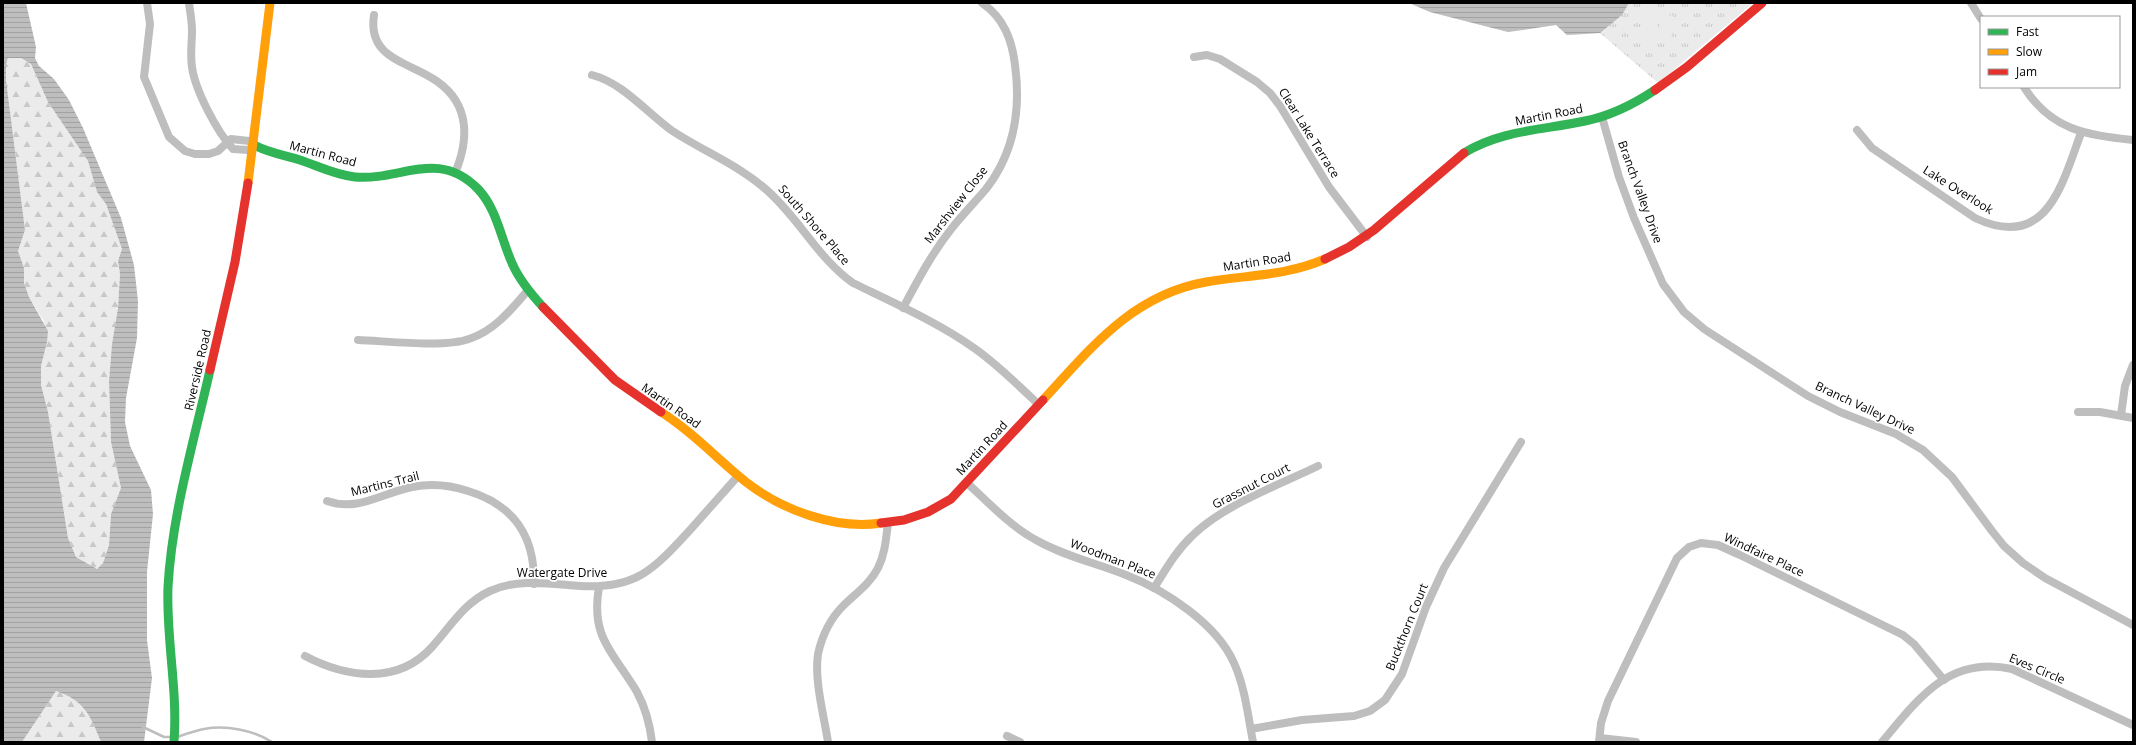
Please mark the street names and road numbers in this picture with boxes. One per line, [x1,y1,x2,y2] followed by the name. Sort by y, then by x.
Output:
[1275,84,1344,181] street label: Clear Lake Terrace
[1514,100,1584,129] street label: Martin Road
[288,136,359,171] street label: Martin Road
[1614,138,1667,246] street label: Branch Valley Drive
[1920,161,1997,218] street label: Lake Overlook
[920,162,991,247] street label: Marshview Close
[775,181,854,269] street label: South Shore Place
[1222,248,1292,275] street label: Martin Road
[180,328,215,412] street label: Riverside Road
[1813,377,1918,438] street label: Branch Valley Drive
[638,379,704,432] street label: Martin Road
[952,417,1011,479] street label: Martin Road
[1209,459,1293,512] street label: Grassnut Court
[349,467,421,500] street label: Martins Trail
[1721,529,1807,581] street label: Windfaire Place
[1068,534,1159,583] street label: Woodman Place
[517,564,607,581] street label: Watergate Drive
[1381,581,1432,673] street label: Buckthorn Court
[2007,649,2068,688] street label: Eves Circle

